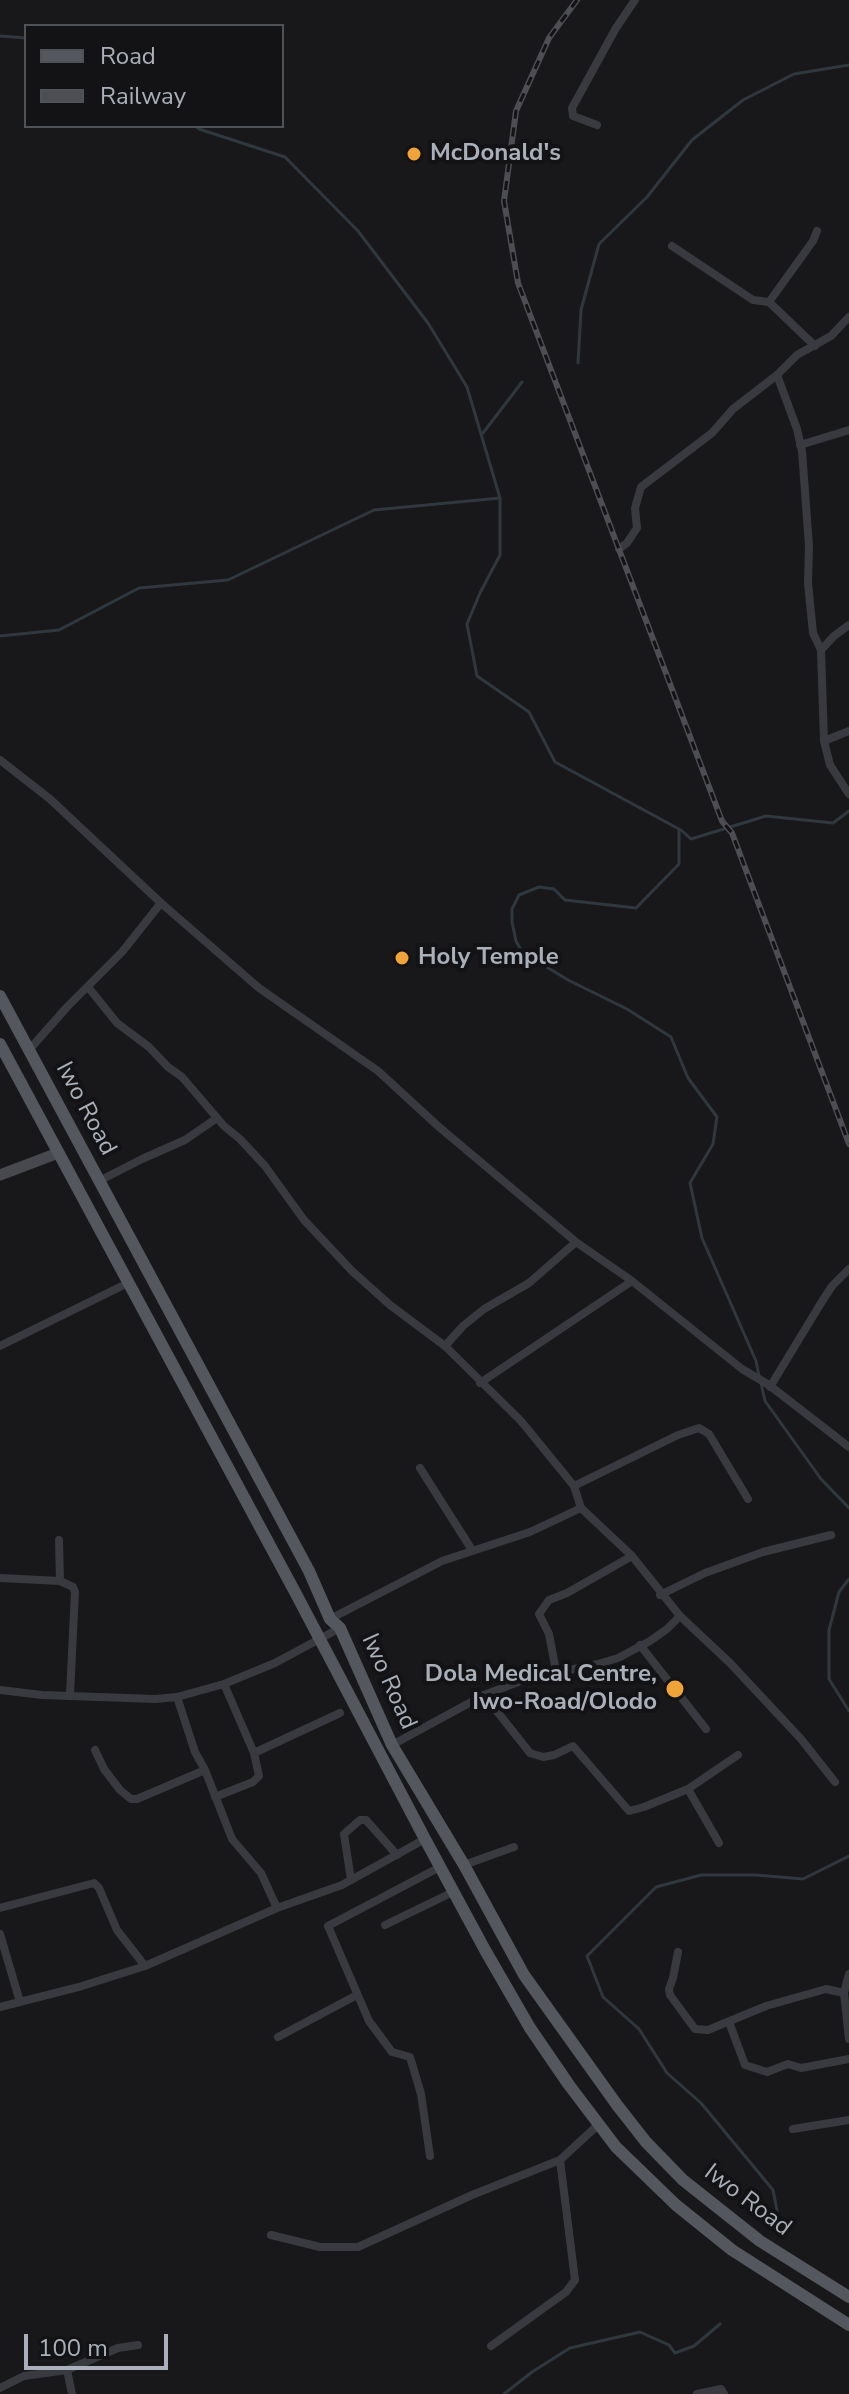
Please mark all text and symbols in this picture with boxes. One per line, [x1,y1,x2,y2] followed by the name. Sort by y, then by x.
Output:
[24,24,284,128] legend
[100,40,156,72] text: Road
[100,80,186,112] text: Railway
[430,140,561,168] place label: McDonald's
[405,145,423,163] marker: McDonald's
[418,944,559,972] place label: Holy Temple
[393,949,411,967] marker: Holy Temple
[48,1057,122,1161] street label: Iwo Road
[354,1630,422,1734] street label: Iwo Road
[425,1661,657,1717] place label: Dola Medical Centre, Iwo-Road/Olodo
[664,1678,686,1700] marker: Dola Medical Centre, Iwo-Road/Olodo
[698,2159,796,2243] street label: Iwo Road
[28,2318,172,2368] scale bar
[38,2332,108,2364] text: 100 m

